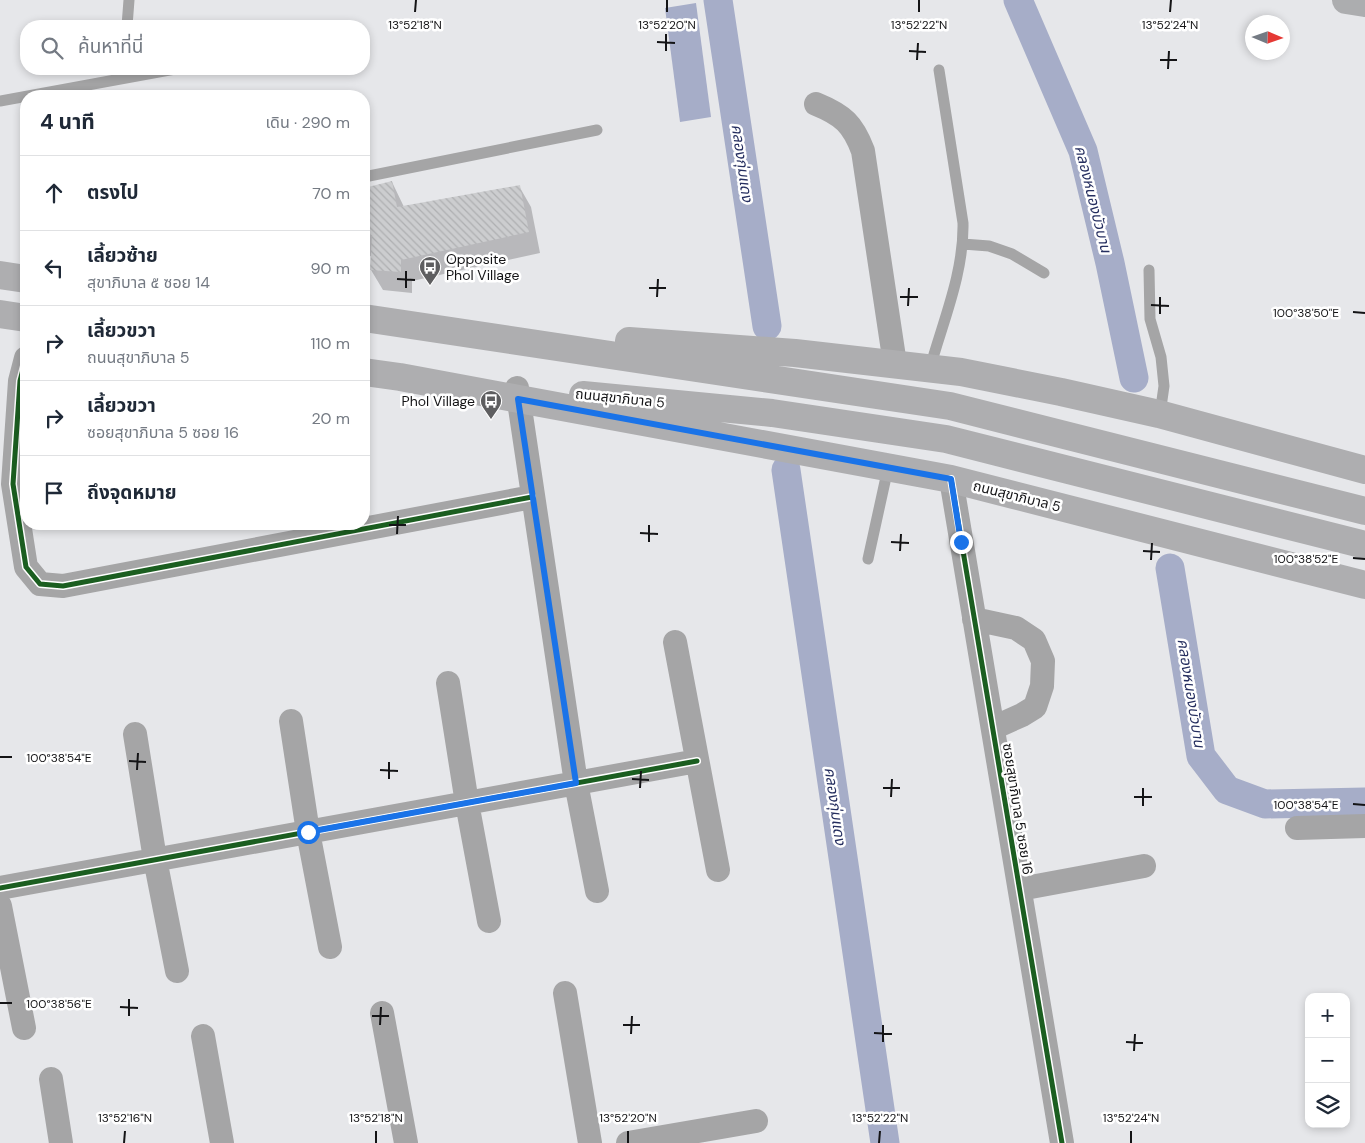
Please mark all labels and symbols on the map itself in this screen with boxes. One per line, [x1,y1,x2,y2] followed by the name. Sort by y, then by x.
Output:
[1245,15,1290,60] north arrow
[388,17,442,33] text: 13°52'18"N
[638,17,696,33] text: 13°52'20"N
[891,17,947,33] text: 13°52'22"N
[1142,17,1198,33] text: 13°52'24"N
[727,123,757,204] water label: คลองกุ่มแดง
[1070,143,1116,256] water label: คลองหนองบัวบาน
[446,250,519,284] place label: Opposite Phol Village
[418,255,442,286] bus stop icon: Opposite Phol Village
[1273,305,1339,321] text: 100°38'50"E
[574,384,666,412] street label: ถนนสุขาภิบาล 5
[479,389,503,420] bus stop icon: Phol Village
[402,392,475,410] place label: Phol Village
[971,476,1063,516] street label: ถนนสุขาภิบาล 5
[950,531,973,554] route end
[1274,551,1338,567] text: 100°38'52"E
[1173,637,1210,750] water label: คลองหนองบัวบาน
[999,742,1037,876] street label: ซอยสุขาภิบาล 5 ซอย 16
[26,750,92,766] text: 100°38'54"E
[820,766,850,847] water label: คลองกุ่มแดง
[1273,797,1339,813] text: 100°38'54"E
[297,821,320,844] route start
[26,996,92,1012] text: 100°38'56"E
[98,1110,152,1126] text: 13°52'16"N
[349,1110,403,1126] text: 13°52'18"N
[599,1110,657,1126] text: 13°52'20"N
[852,1110,908,1126] text: 13°52'22"N
[1103,1110,1159,1126] text: 13°52'24"N

